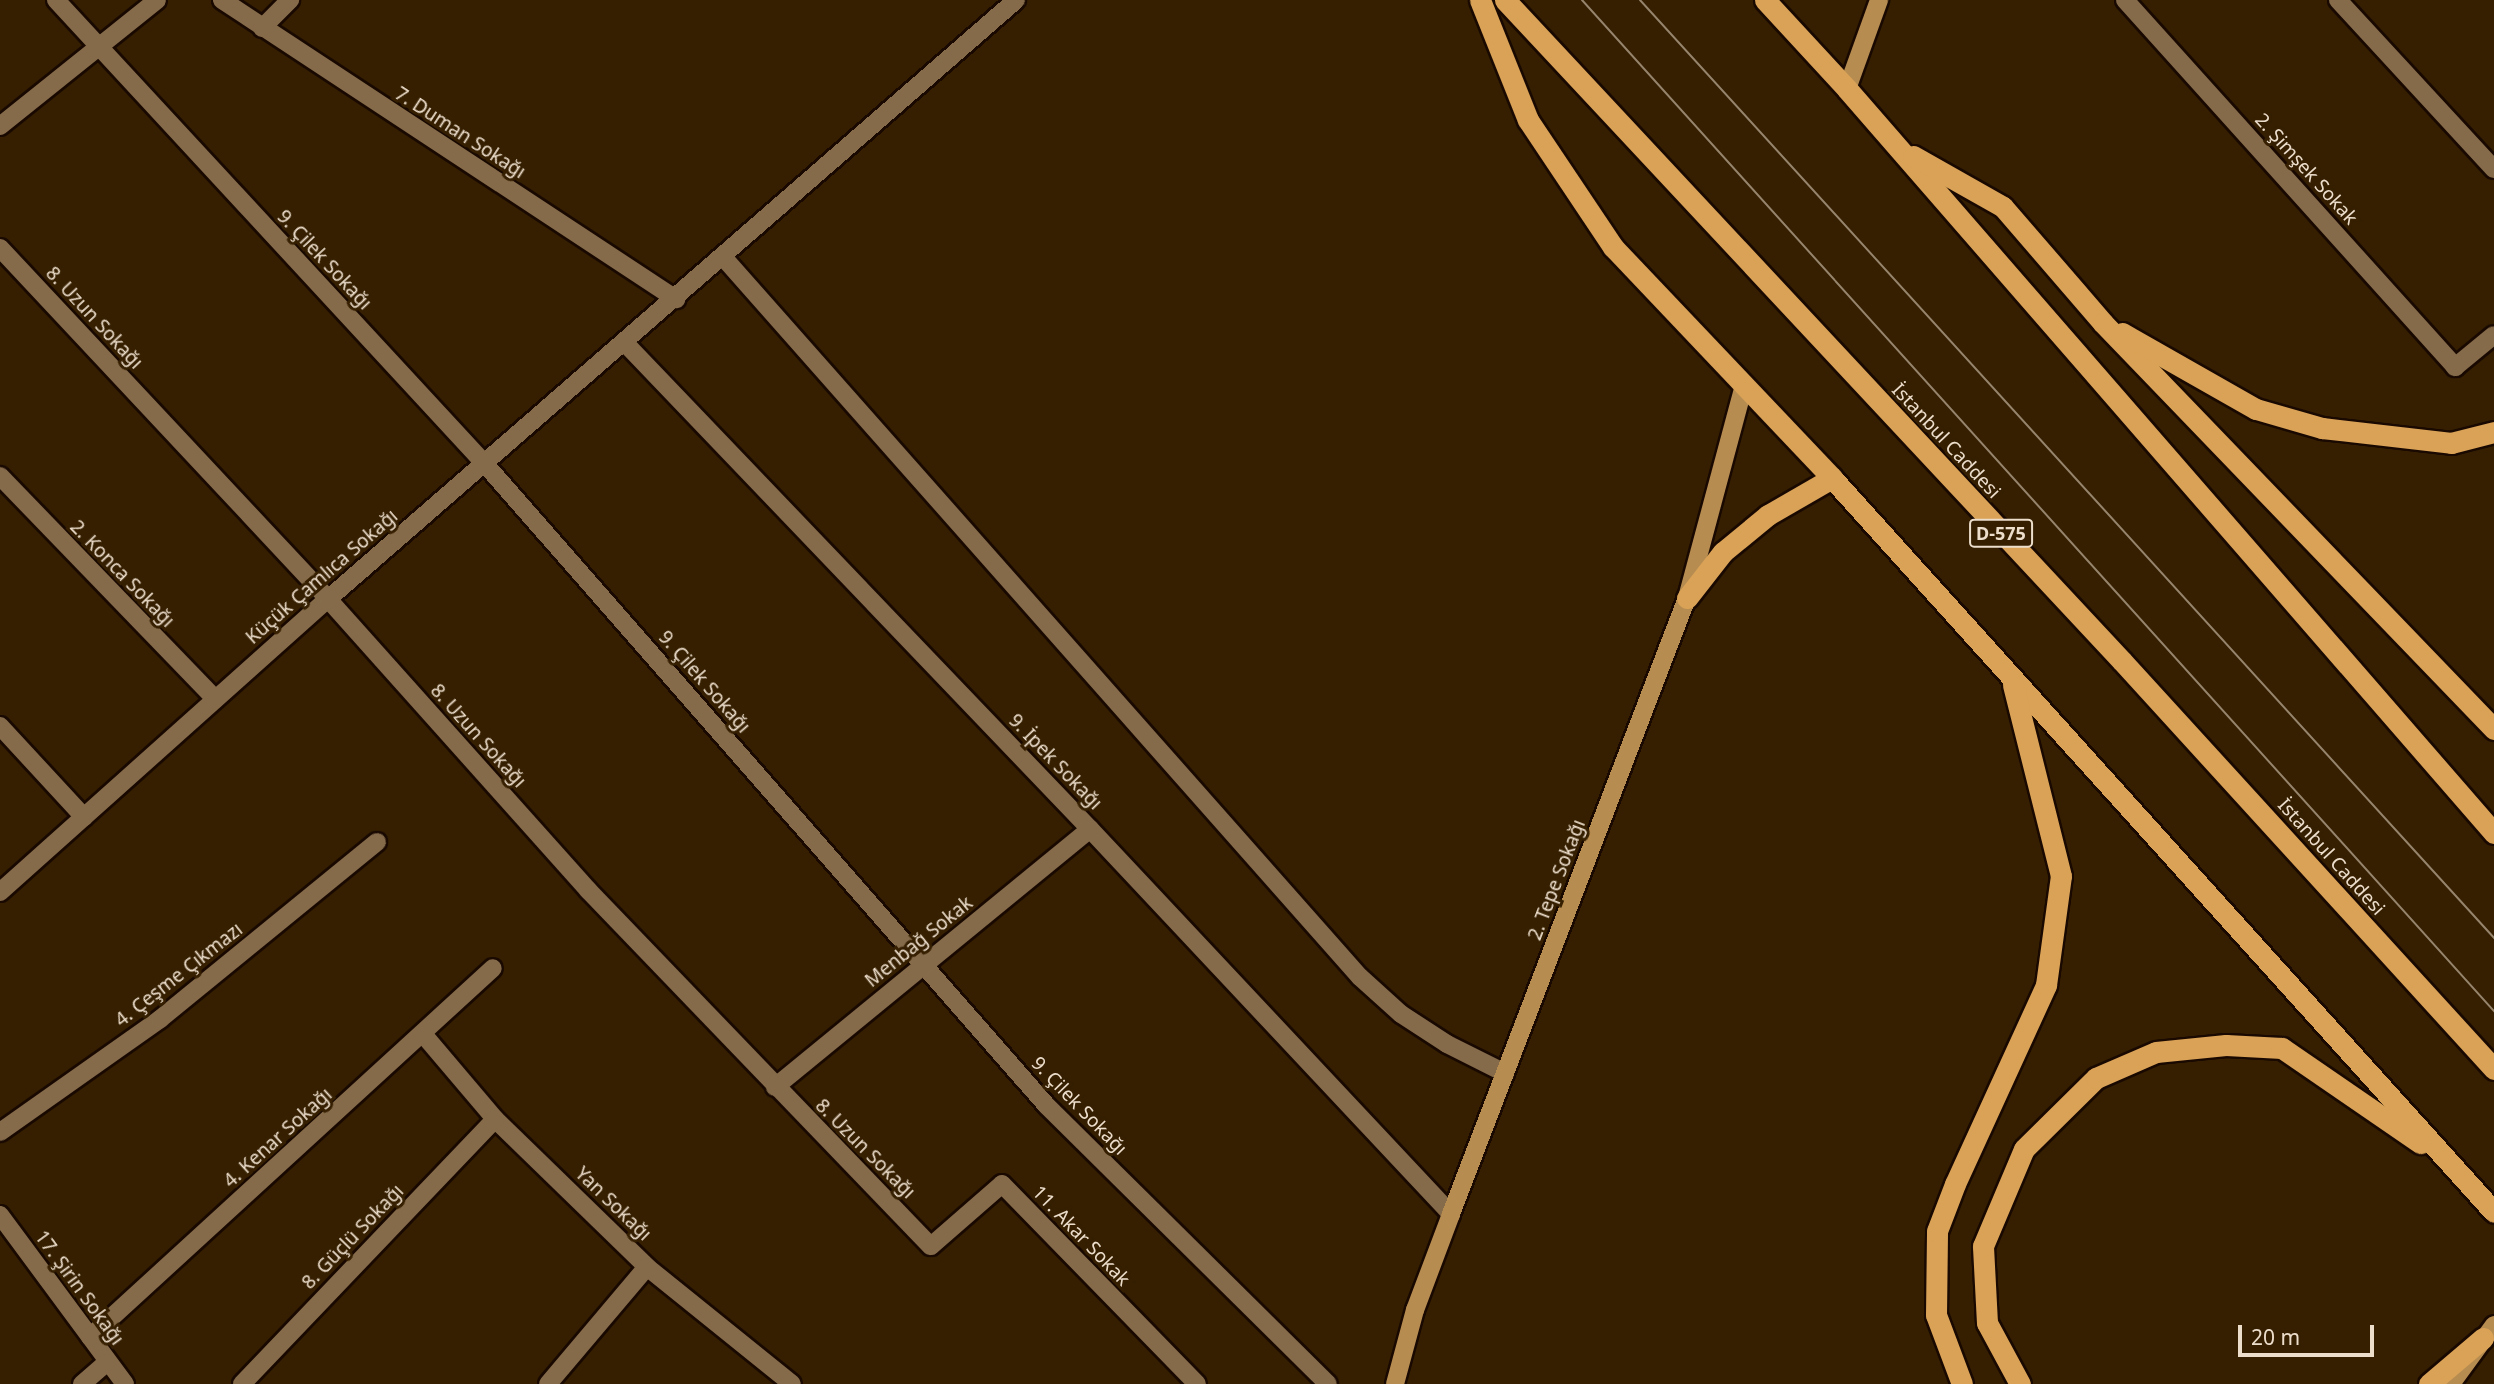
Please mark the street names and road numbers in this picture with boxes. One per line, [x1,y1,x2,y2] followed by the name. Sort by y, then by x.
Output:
[390,82,530,184] street label: 7. Duman Sokağı
[2250,109,2362,229] street label: 2. Şimşek Sokak
[272,205,376,315] street label: 9. Çilek Sokağı
[41,262,147,374] street label: 8. Uzun Sokağı
[1887,379,2005,503] street label: İstanbul Caddesi
[241,505,403,649] street label: Küçük Çamlıca Sokağı
[65,516,179,632] street label: 2. Konca Sokağı
[1968,518,2034,548] road number: D-575
[653,626,755,738] street label: 9. Çilek Sokağı
[426,680,530,792] street label: 8. Uzun Sokağı
[1004,709,1106,815] street label: 9. İpek Sokağı
[2273,794,2389,920] street label: İstanbul Caddesi
[1524,816,1590,944] street label: 2. Tepe Sokağı
[861,892,977,992] street label: Menbağ Sokak
[111,918,247,1032] street label: 4. Çeşme Çıkmazı
[1026,1052,1132,1160] street label: 9. Çilek Sokağı
[219,1083,337,1193] street label: 4. Kenar Sokağı
[810,1094,920,1204] street label: 8. Uzun Sokağı
[570,1162,656,1246] street label: Yan Sokağı
[297,1180,409,1294] street label: 8. Güçlü Sokağı
[1028,1181,1134,1291] street label: 11. Akar Sokak
[30,1226,128,1350] street label: 17. Şirin Sokağı

